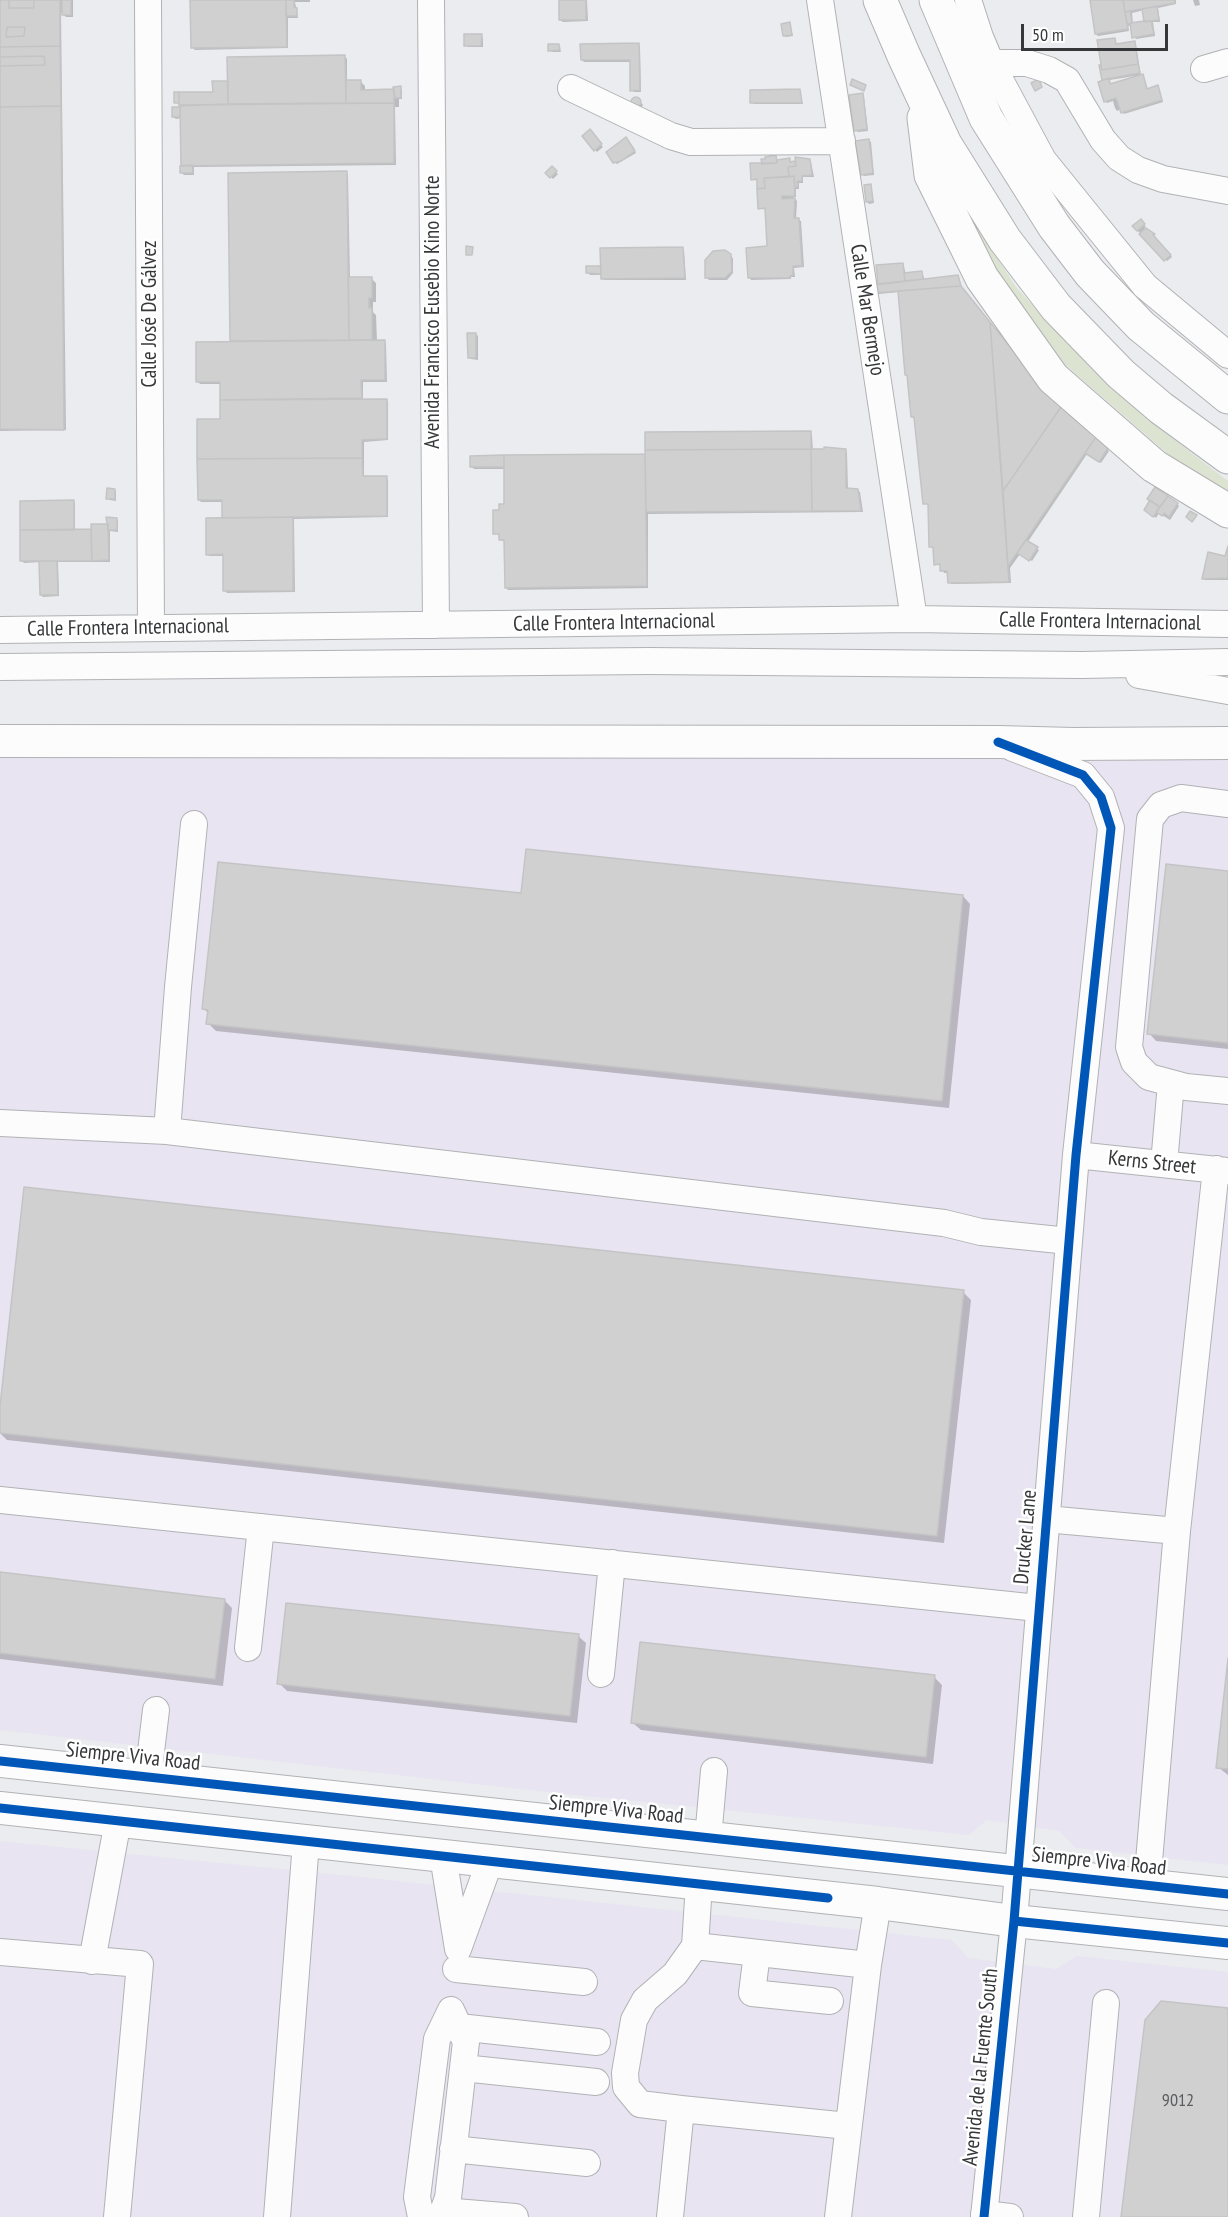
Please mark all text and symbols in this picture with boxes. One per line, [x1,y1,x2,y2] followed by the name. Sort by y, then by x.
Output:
[1024,12,1171,50] scale bar
[1032,23,1064,46] text: 50 m
[420,175,446,449] street label: Avenida Francisco Eusebio Kino Norte
[137,241,163,387] street label: Calle José De Gálvez
[844,242,890,378] street label: Calle Mar Bermejo
[999,608,1201,636] street label: Calle Frontera Internacional
[513,609,715,637] street label: Calle Frontera Internacional
[27,614,229,642] street label: Calle Frontera Internacional
[1107,1146,1197,1180] street label: Kerns Street
[1009,1489,1043,1585] street label: Drucker Lane
[65,1737,201,1777] street label: Siempre Viva Road
[548,1790,684,1830] street label: Siempre Viva Road
[1031,1842,1167,1882] street label: Siempre Viva Road
[958,1967,1004,2167] street label: Avenida de la Fuente South
[1162,2090,1194,2112] house number: 9012

